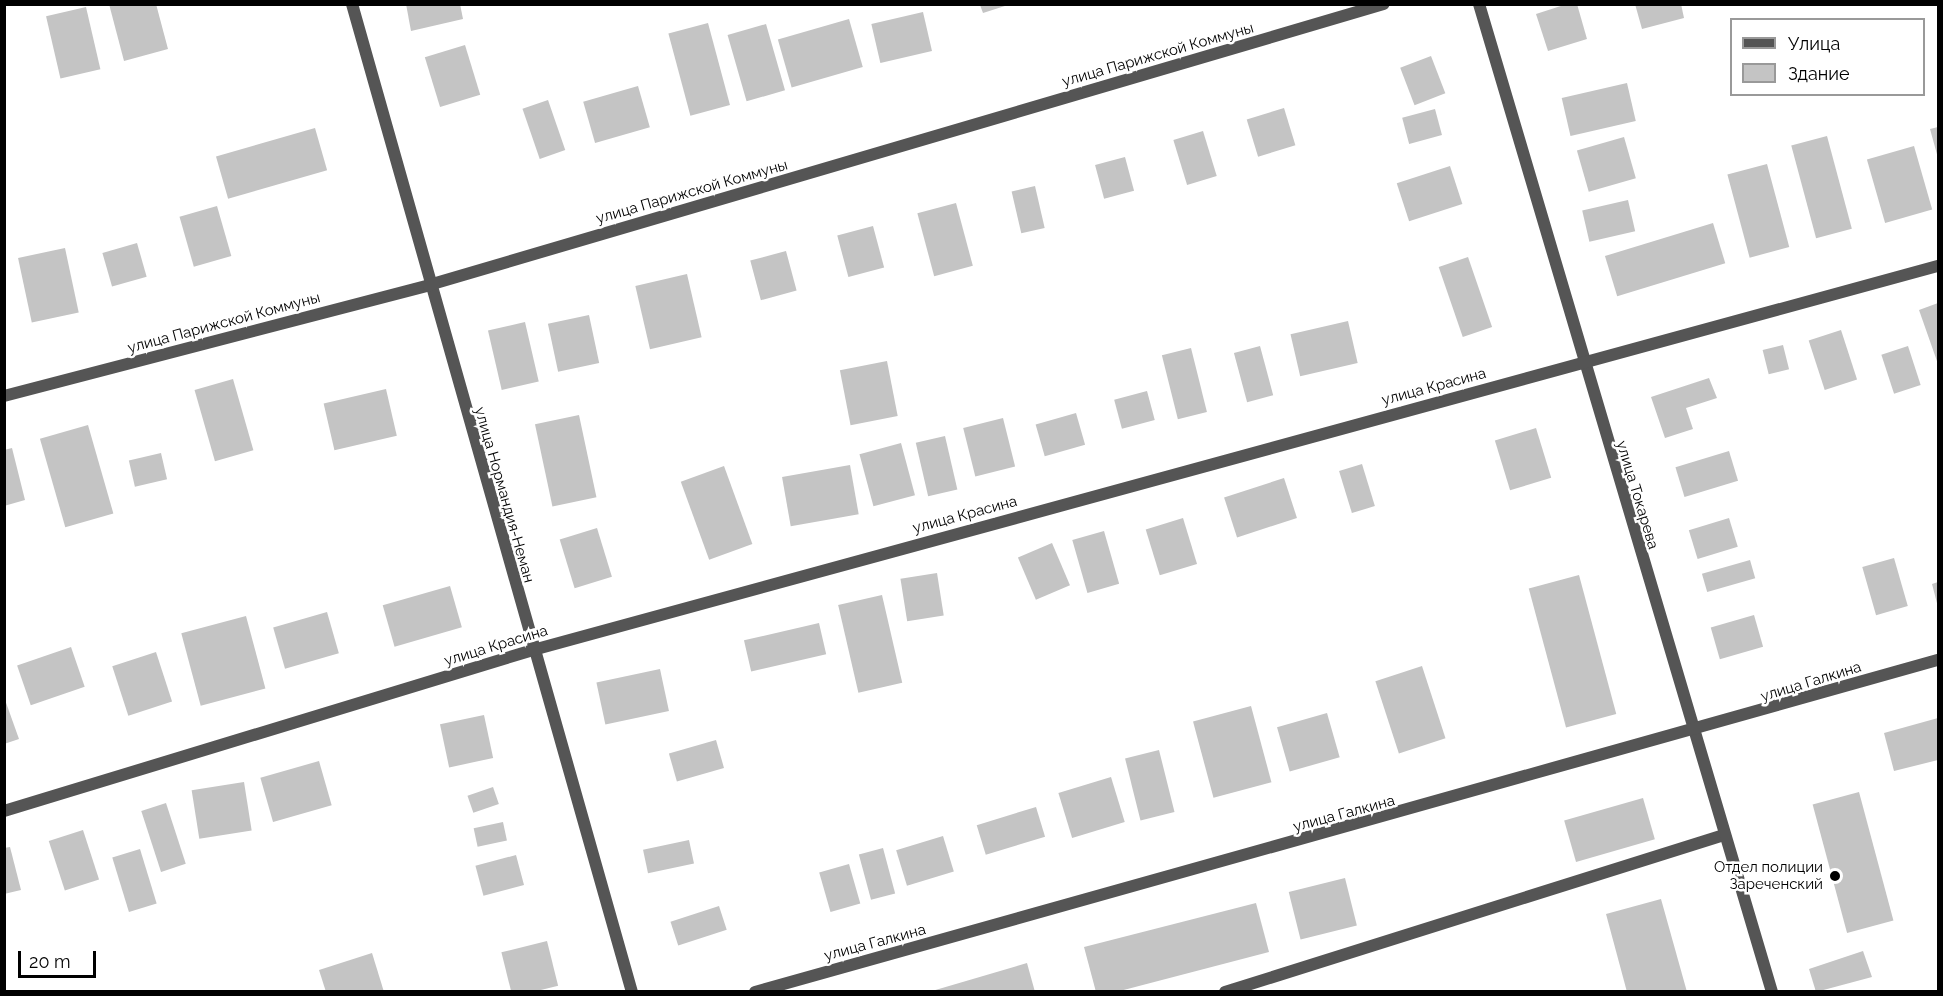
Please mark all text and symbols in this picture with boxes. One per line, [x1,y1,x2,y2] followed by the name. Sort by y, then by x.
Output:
[1730,18,1925,96] legend
[1060,19,1256,91] street label: улица Парижской Коммуны
[1788,33,1840,54] text: Улица
[1788,63,1850,84] text: Здание
[594,156,790,228] street label: улица Парижской Коммуны
[126,289,322,357] street label: улица Парижской Коммуны
[1380,364,1488,410] street label: улица Красина
[470,405,538,585] street label: улица Нормандия-Неман
[1612,438,1662,552] street label: улица Токарева
[911,492,1019,538] street label: улица Красина
[442,622,550,670] street label: улица Красина
[1758,658,1864,706] street label: улица Галкина
[1291,792,1397,836] street label: улица Галкина
[1714,858,1823,893] place label: Отдел полиции Зареченский
[1828,869,1842,883] marker: Отдел полиции Зареченский
[822,921,928,965] street label: улица Галкина
[21,939,99,977] scale bar
[29,951,71,972] text: 20 m

